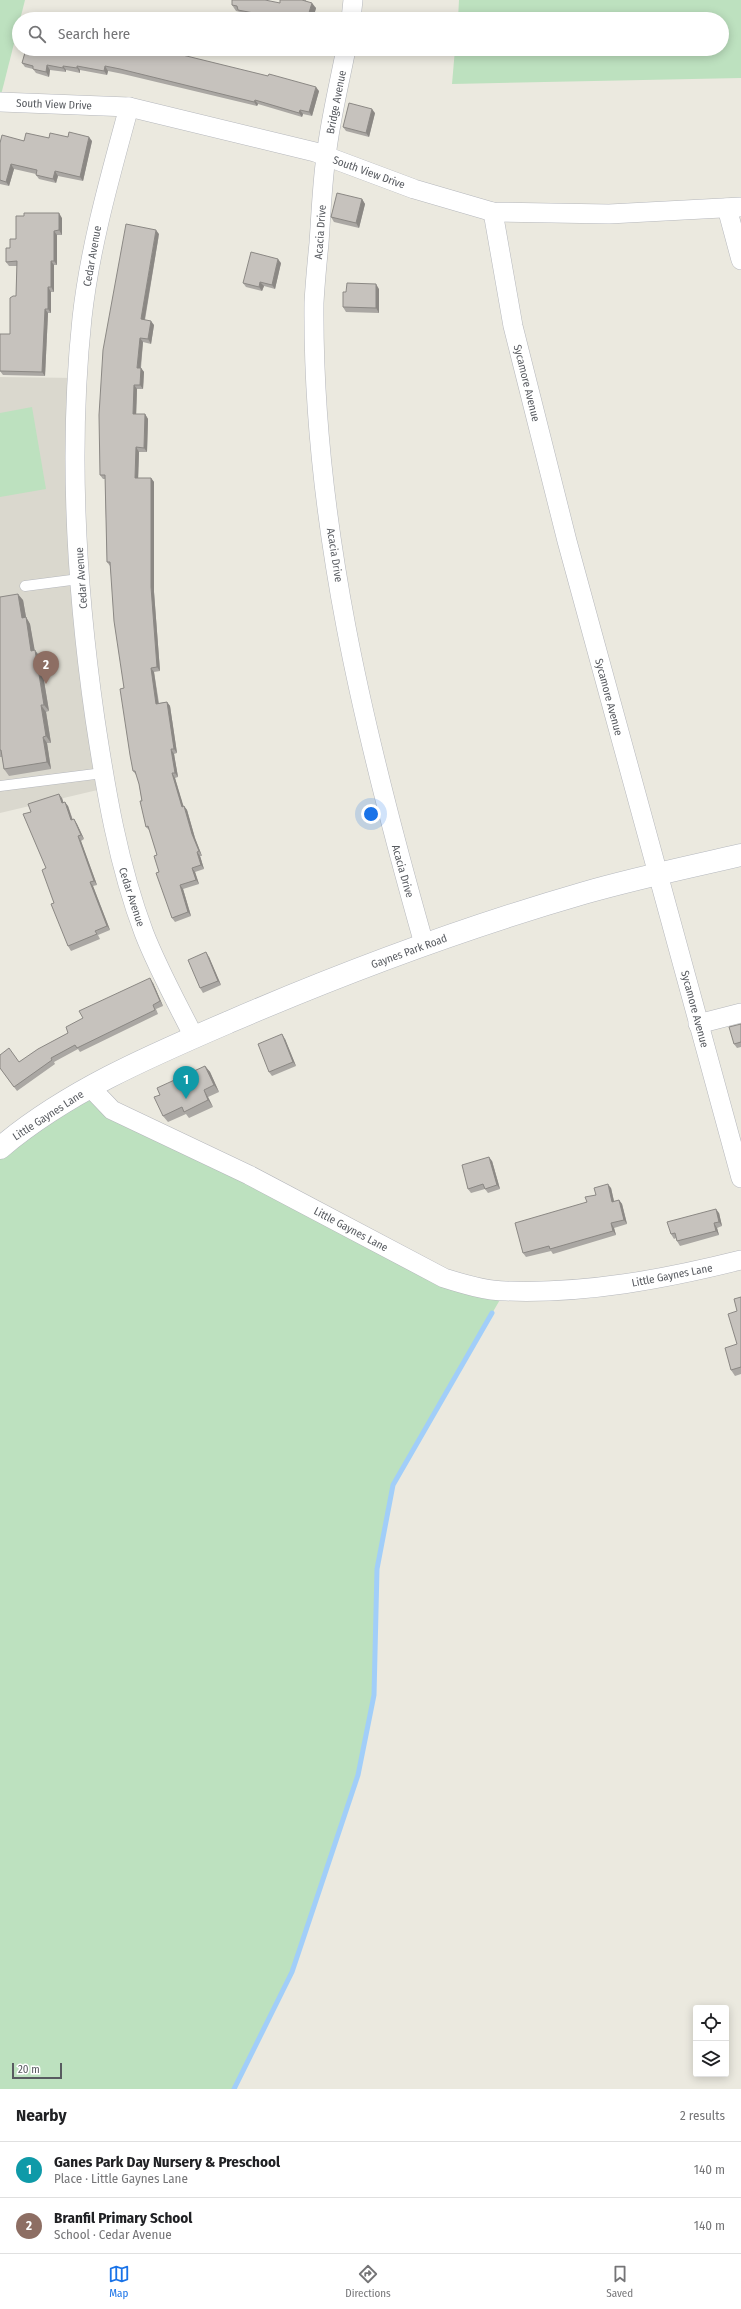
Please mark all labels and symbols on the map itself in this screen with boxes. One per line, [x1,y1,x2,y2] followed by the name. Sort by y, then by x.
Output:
[324,69,349,135] street label: Bridge Avenue
[16,97,92,112] street label: South View Drive
[331,153,407,192] street label: South View Drive
[312,204,329,260] street label: Acacia Drive
[81,225,104,288] street label: Cedar Avenue
[511,343,542,423] street label: Sycamore Avenue
[324,527,345,583] street label: Acacia Drive
[73,547,90,609] street label: Cedar Avenue
[33,651,59,684] pin: 2
[592,657,625,737] street label: Sycamore Avenue
[361,804,381,824] your location
[389,843,416,899] street label: Acacia Drive
[116,866,147,928] street label: Cedar Avenue
[369,932,449,971] street label: Gaynes Park Road
[678,969,711,1049] street label: Sycamore Avenue
[173,1066,199,1099] pin: 1
[10,1088,86,1143] street label: Little Gaynes Lane
[312,1204,390,1254] street label: Little Gaynes Lane
[631,1261,714,1290] street label: Little Gaynes Lane
[12,2061,62,2080] scale bar

